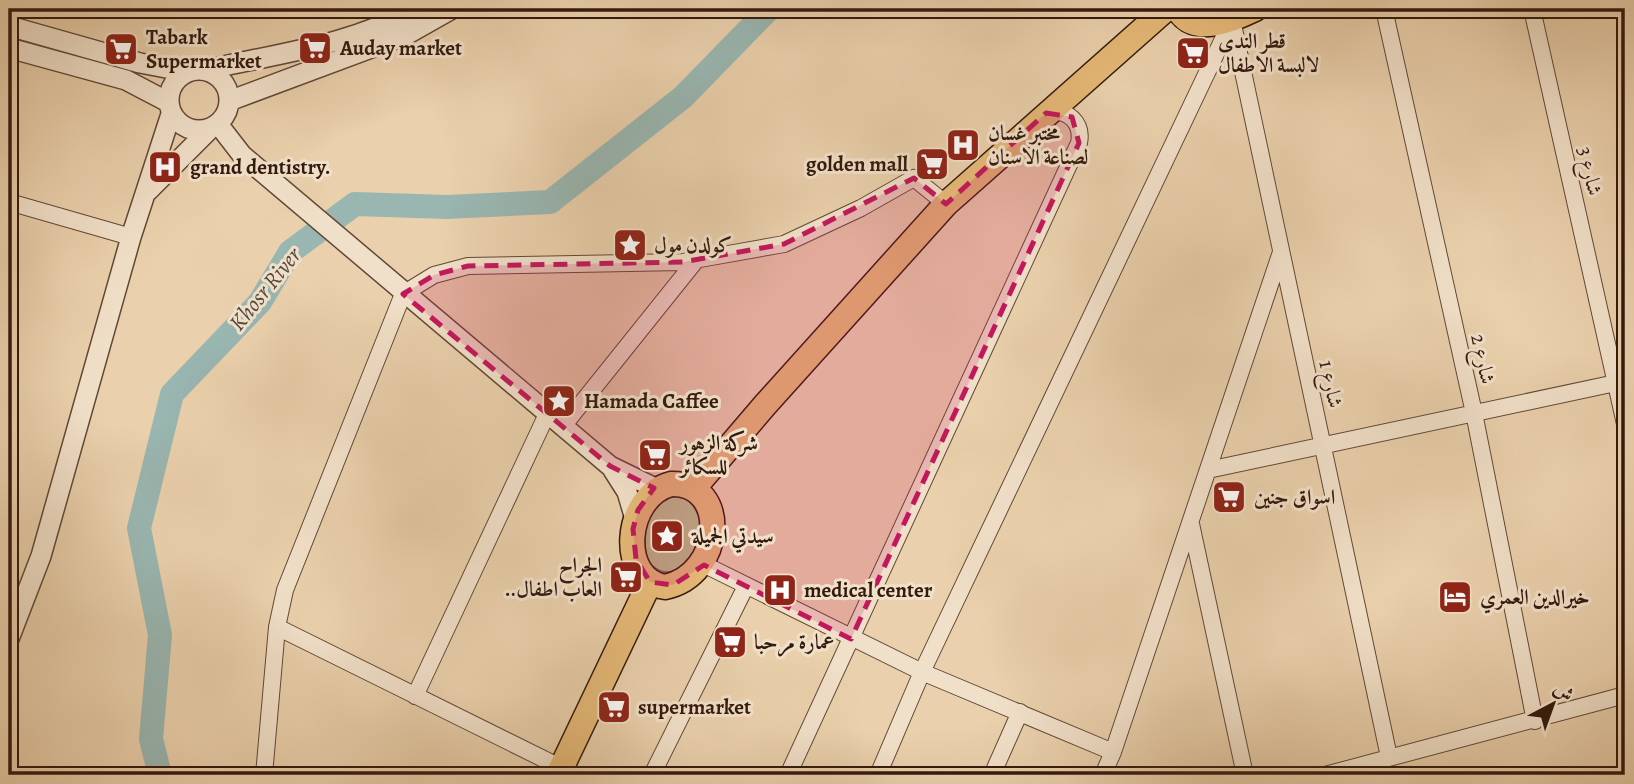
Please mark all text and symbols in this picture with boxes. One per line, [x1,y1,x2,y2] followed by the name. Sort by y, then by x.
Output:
[146,23,262,75] place label: Tabark Supermarket
[1218,27,1319,79] place label: قطر الندى لالبسة الاطفال
[296,29,334,67] supermarket icon: Auday market
[102,30,140,68] supermarket icon: Tabark Supermarket
[339,34,462,62] place label: Auday market
[1174,34,1212,72] supermarket icon: قطر الندى لالبسة الاطفال
[988,119,1089,171] place label: مختبر غسان لصناعة الاسنان
[944,126,982,164] hospital icon: مختبر غسان لصناعة الاسنان
[1567,144,1609,199] street label: شارع 3
[913,145,951,183] supermarket icon: golden mall
[146,148,184,186] hospital icon: grand dentistry.
[806,150,908,178] place label: golden mall
[190,153,330,181] place label: grand dentistry.
[611,226,649,264] place icon: كولدن مول
[654,231,732,259] place label: كولدن مول
[222,240,309,337] water label: Khosr River
[1460,331,1502,387] street label: شارع 2
[1308,358,1350,411] street label: شارع 1
[540,382,578,420] place icon: Hamada Caffee
[584,387,719,415] place label: Hamada Caffee
[678,429,758,481] place label: شركة الزهور للسكائر
[636,436,674,474] supermarket icon: شركة الزهور للسكائر
[1210,478,1248,516] supermarket icon: اسواق جنين
[1254,483,1335,511] place label: اسواق جنين
[648,517,686,555] place icon: سيدتي الجميلة
[690,522,774,554] place label: سيدتي الجميلة
[505,551,602,603] place label: الجراح ..العاب اطفال
[607,558,645,596] supermarket icon: الجراح ..العاب اطفال
[761,571,799,609] hospital icon: medical center
[804,576,933,604] place label: medical center
[1436,578,1474,616] hotel icon: خيرالدين العمري
[1480,583,1590,614] place label: خيرالدين العمري
[711,623,749,661] supermarket icon: عمارة مرحبا
[754,628,834,657] place label: عمارة مرحبا
[1518,668,1588,738] north arrow
[1548,676,1579,708] text: ش
[595,688,633,726] supermarket icon: supermarket
[638,693,751,721] place label: supermarket

